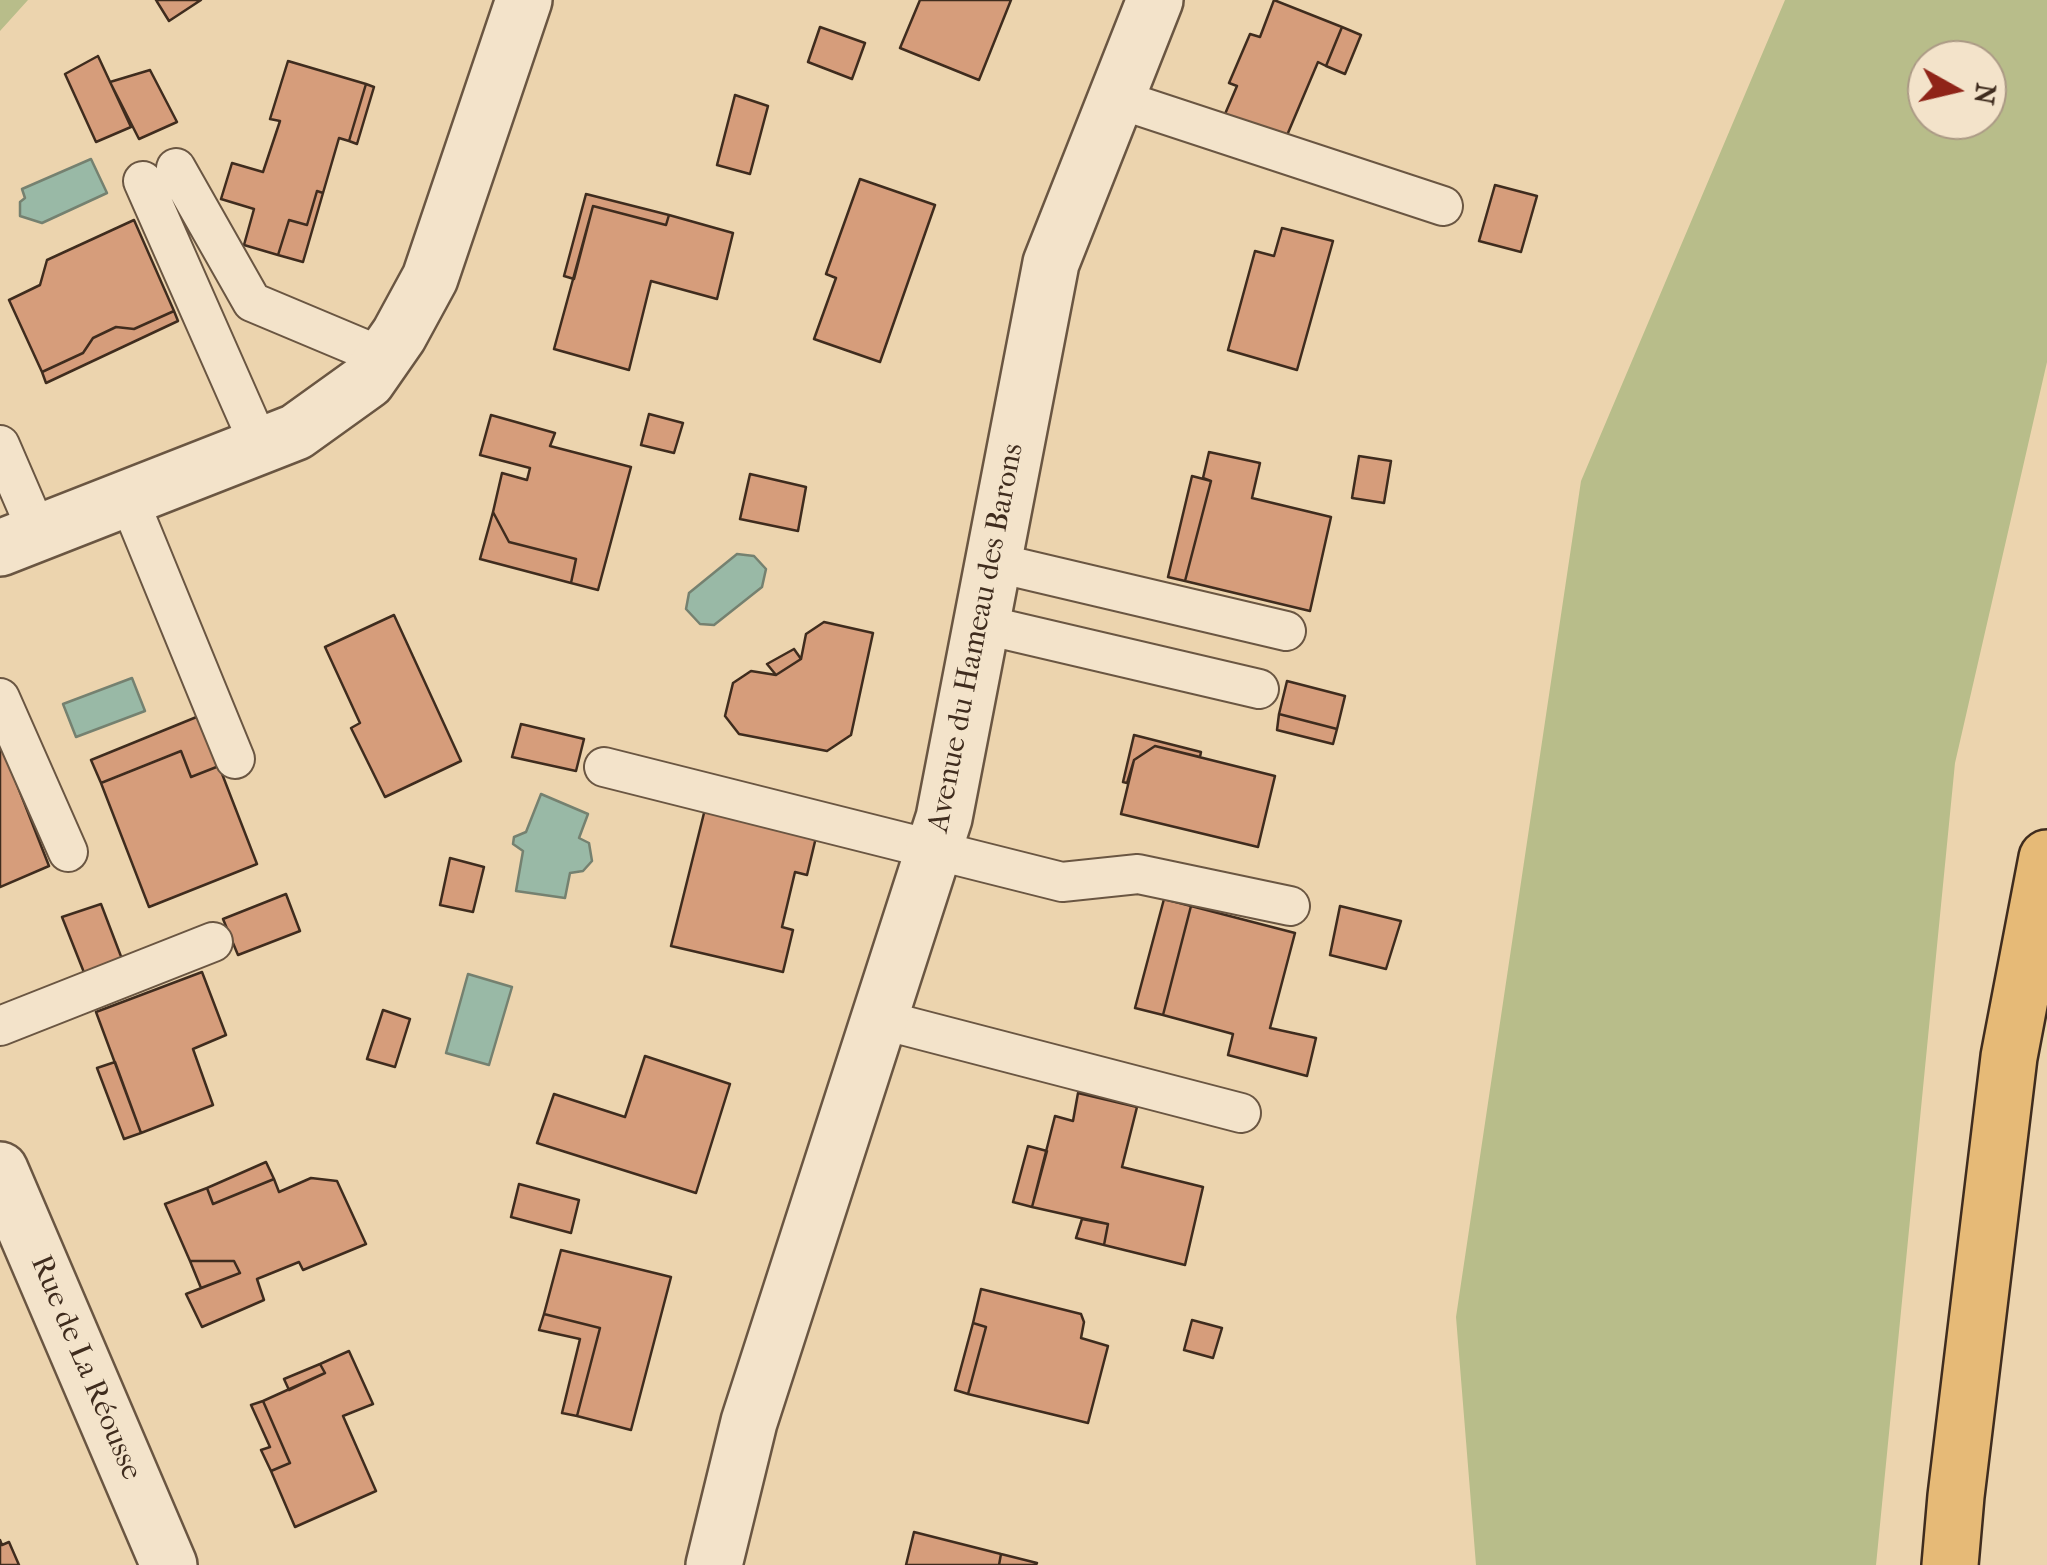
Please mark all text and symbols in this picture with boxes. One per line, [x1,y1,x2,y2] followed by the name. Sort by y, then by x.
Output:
[1907,40,2007,140] north arrow
[1967,81,2003,107] text: N
[922,440,1032,836] street label: Avenue du Hameau des Barons
[21,1250,149,1486] street label: Rue de La Réousse

